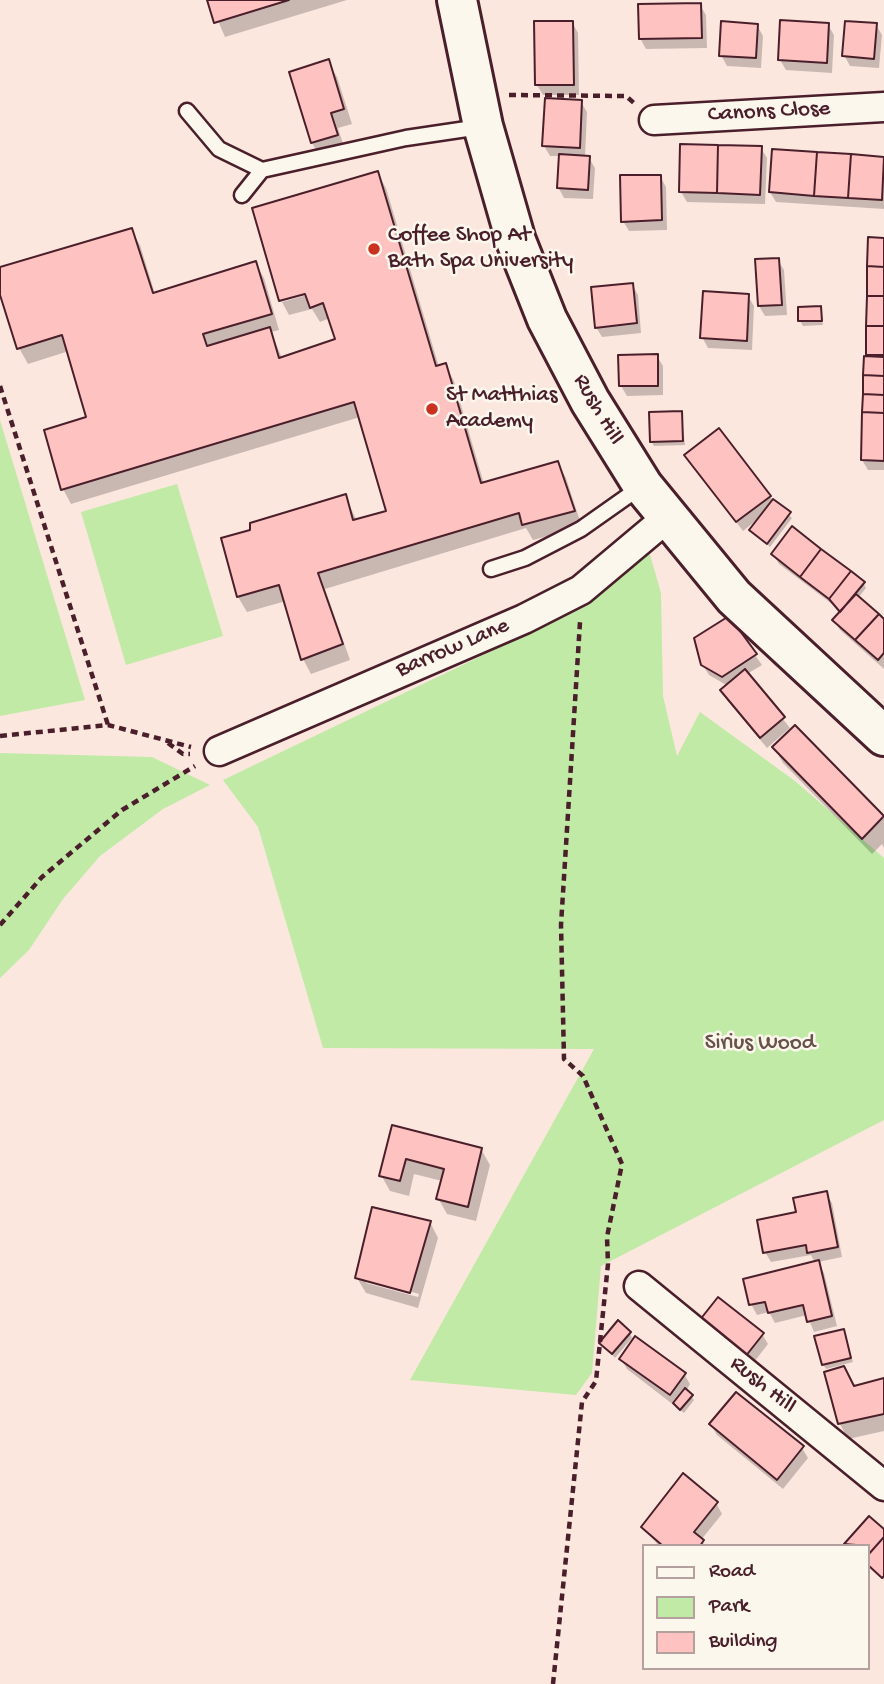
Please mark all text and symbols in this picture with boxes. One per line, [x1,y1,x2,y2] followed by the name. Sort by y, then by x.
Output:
[707,96,831,130] street label: Canons Close
[388,222,573,276] place label: Coffee Shop At Bath Spa University
[366,241,382,257] marker: Coffee Shop At Bath Spa University
[566,370,628,450] street label: Rush Hill
[446,382,558,436] place label: St Matthias Academy
[424,401,440,417] marker: St Matthias Academy
[392,613,514,685] street label: Barrow Lane
[705,1030,815,1058] park label: Sirius Wood
[723,1351,801,1421] street label: Rush Hill
[642,1544,870,1670] legend
[709,1560,755,1585] text: Road
[709,1595,749,1620] text: Park
[709,1630,778,1655] text: Building

